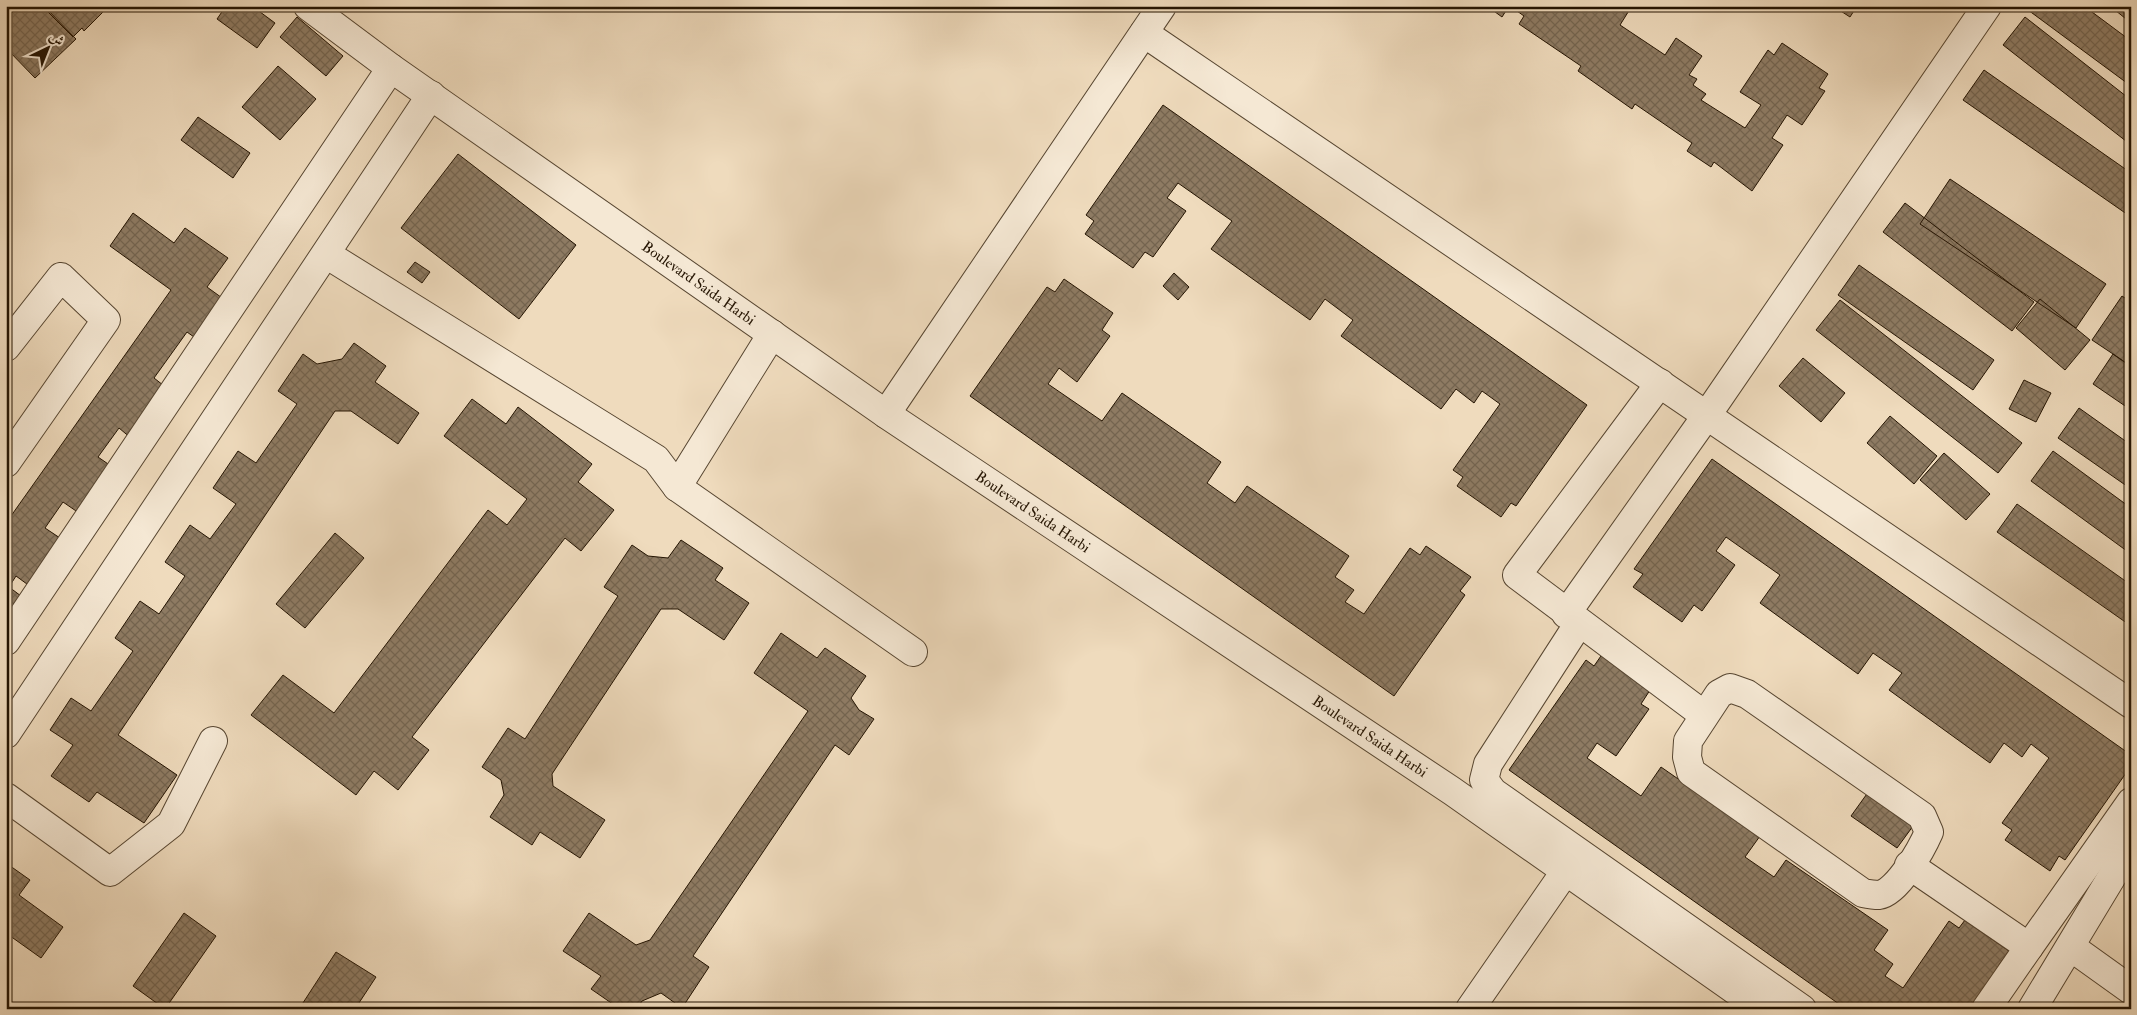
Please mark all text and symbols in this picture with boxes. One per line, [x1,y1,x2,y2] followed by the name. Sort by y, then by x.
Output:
[22,22,72,72] north arrow
[46,28,67,50] text: ش
[638,237,759,329] street label: Boulevard Saida Harbi
[972,467,1094,557] street label: Boulevard Saida Harbi
[1309,691,1431,781] street label: Boulevard Saida Harbi

